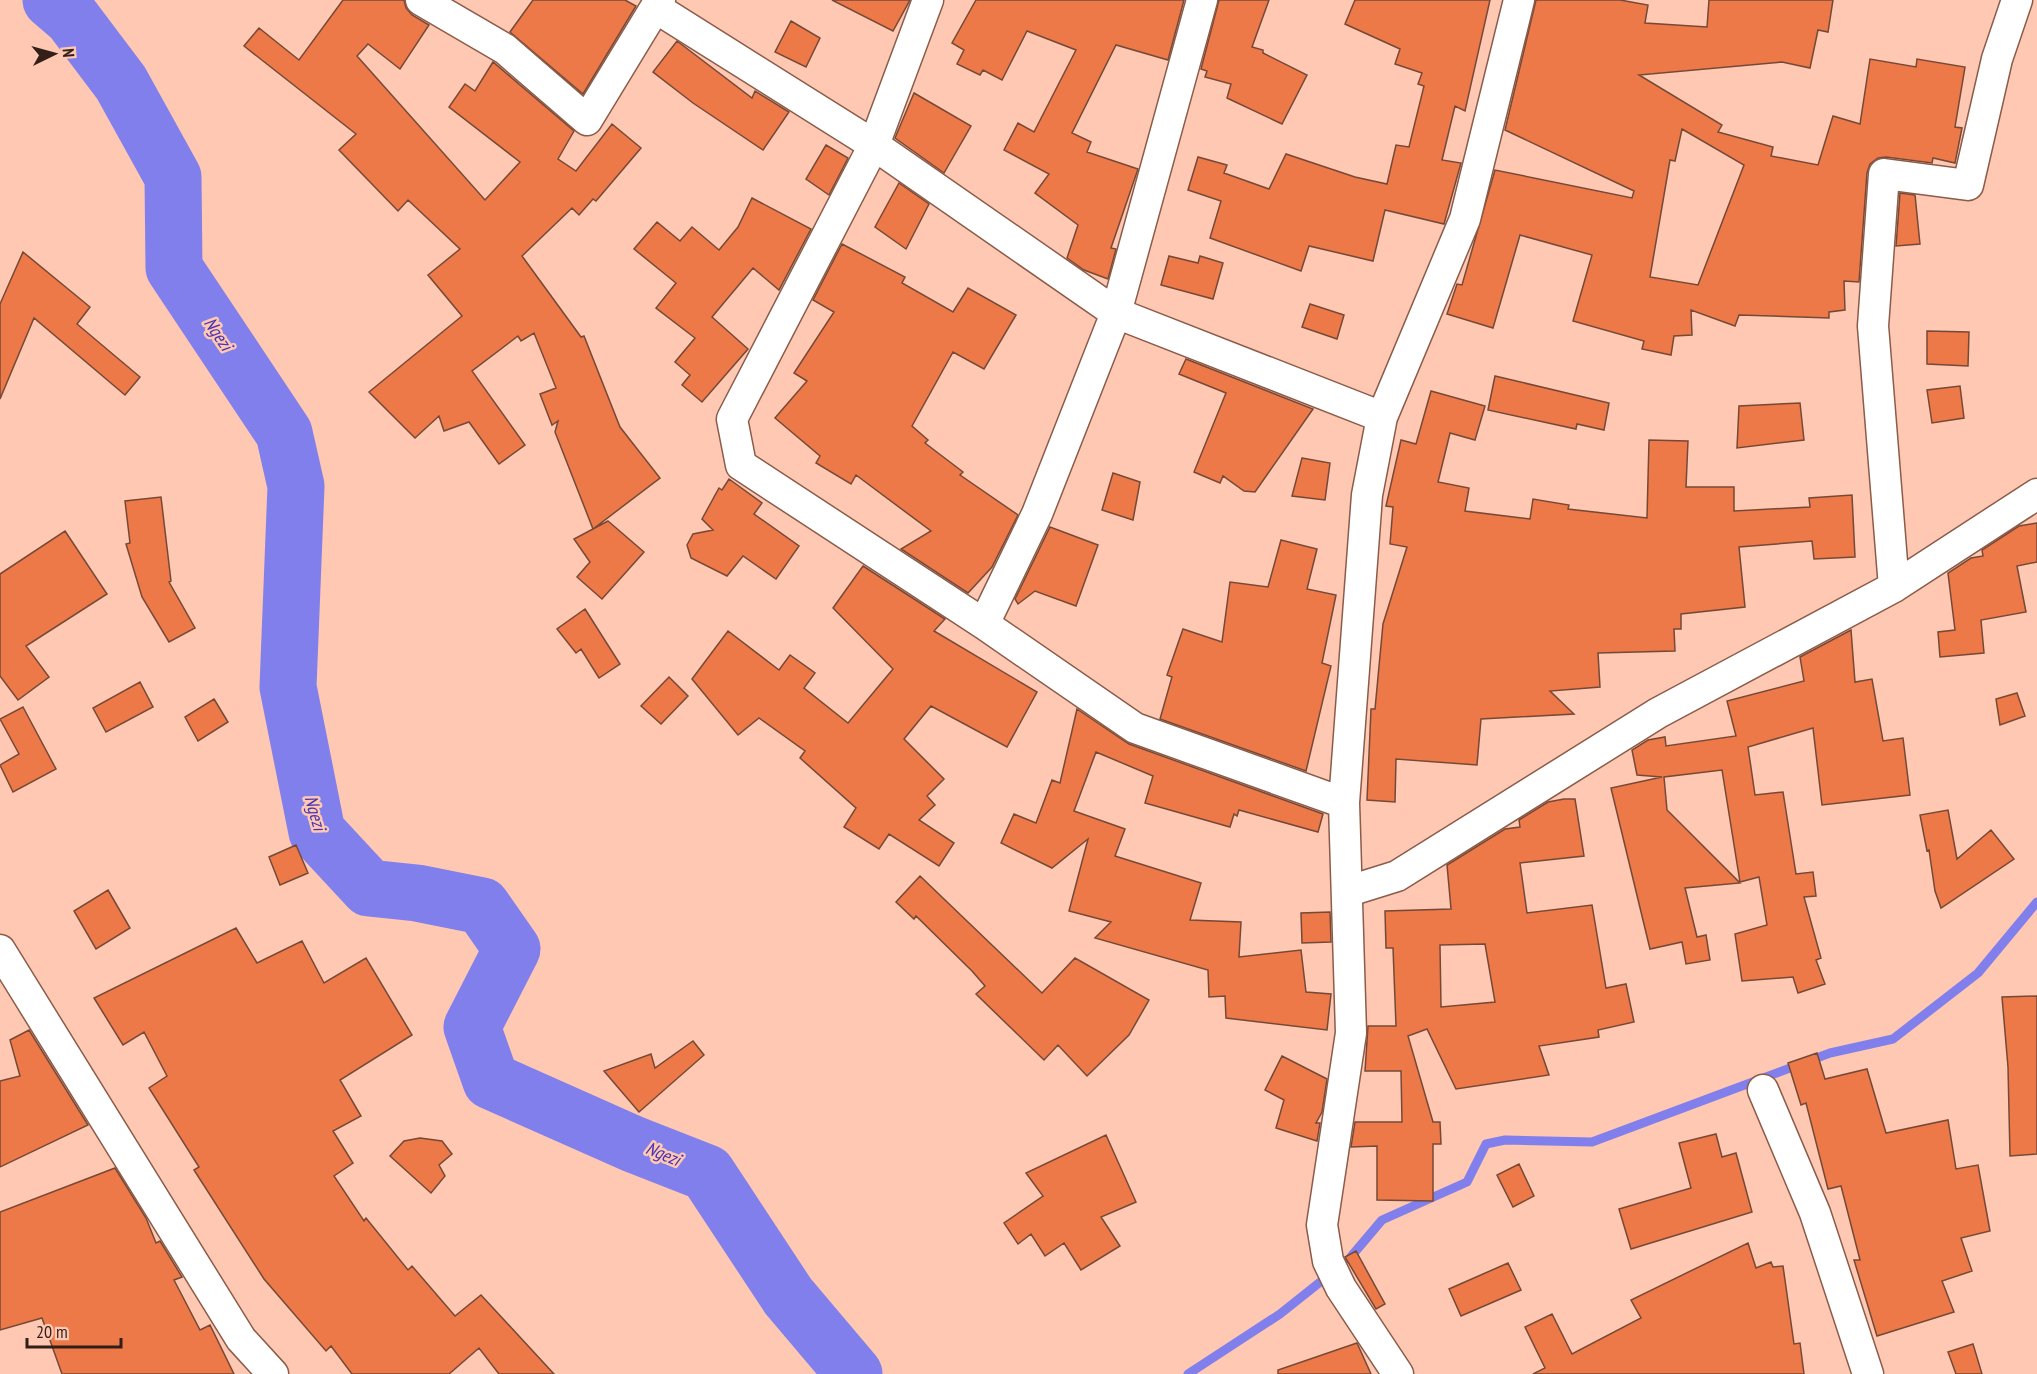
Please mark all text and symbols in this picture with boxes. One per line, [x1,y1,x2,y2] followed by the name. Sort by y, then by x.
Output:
[24,24,84,84] north arrow
[59,48,79,58] text: N
[199,313,239,356] water label: Ngezi
[300,793,332,835] water label: Ngezi
[643,1136,686,1172] water label: Ngezi
[27,1311,122,1349] scale bar
[36,1320,68,1343] text: 20 m

